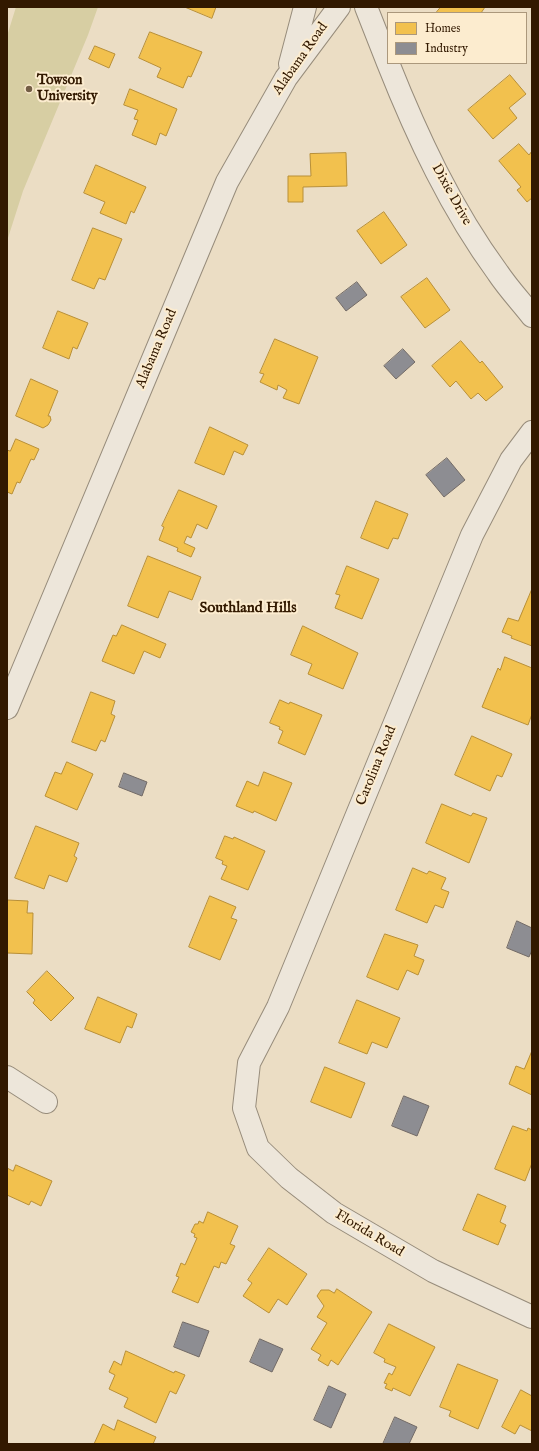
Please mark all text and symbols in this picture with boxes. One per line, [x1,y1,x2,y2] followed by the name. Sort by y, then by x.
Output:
[387,12,527,64] legend
[270,20,332,98] street label: Alabama Road
[425,21,461,36] text: Homes
[425,41,468,56] text: Industry
[37,73,98,106] place label: Towson University
[24,84,34,94] marker: Towson University
[427,161,475,229] street label: Dixie Drive
[133,307,181,391] street label: Alabama Road
[200,600,296,618] district label: Southland Hills
[353,724,401,808] street label: Carolina Road
[332,1207,406,1261] street label: Florida Road

